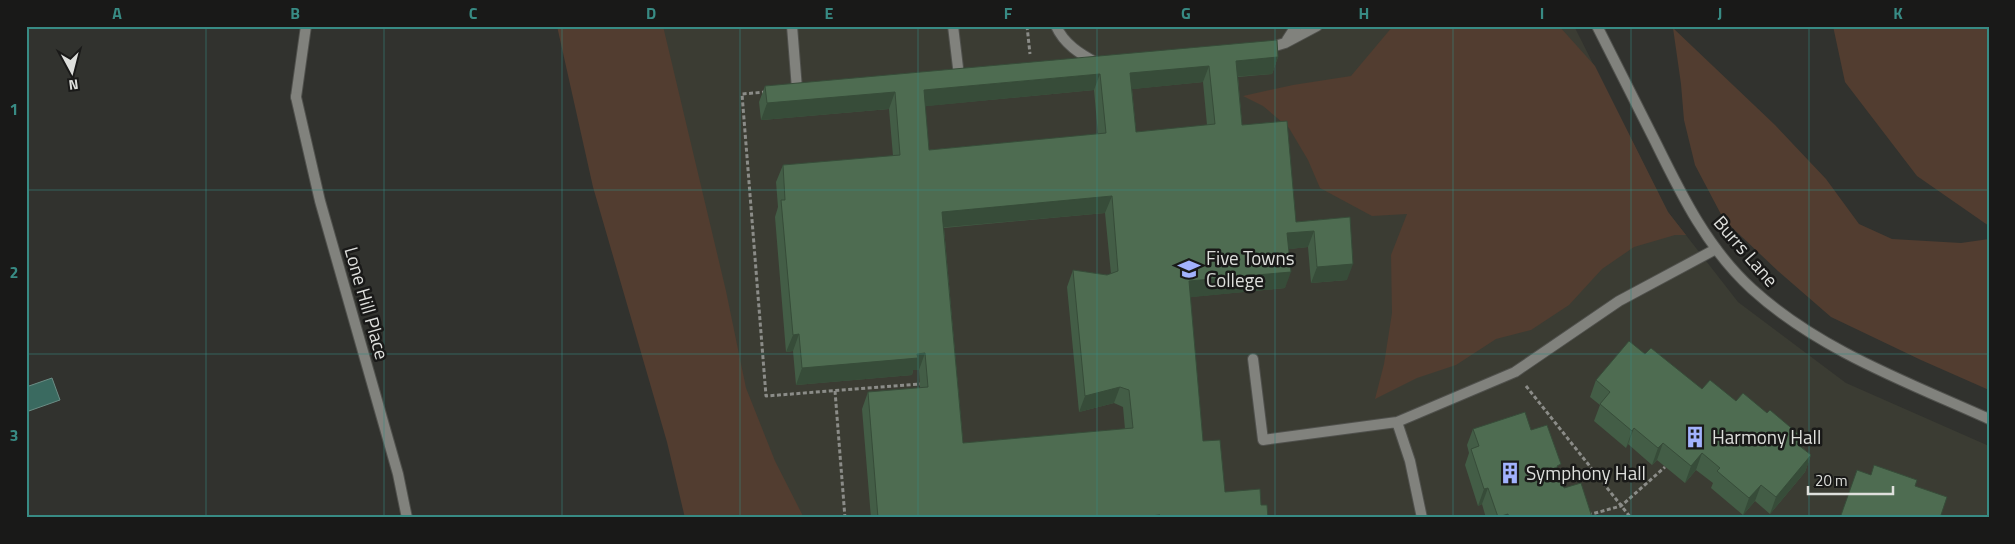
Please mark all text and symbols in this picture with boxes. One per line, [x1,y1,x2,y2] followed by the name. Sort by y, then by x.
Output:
[112,1,122,25] text: A
[290,1,300,25] text: B
[469,1,478,25] text: C
[646,1,656,25] text: D
[825,1,834,25] text: E
[1004,1,1013,25] text: F
[1181,1,1191,25] text: G
[1359,1,1369,25] text: H
[1540,1,1544,25] text: I
[1718,1,1722,25] text: J
[1893,1,1903,25] text: K
[48,48,98,98] north arrow
[68,74,80,96] text: N
[10,97,18,121] text: 1
[1707,209,1786,293] street label: Burrs Lane
[338,243,397,363] street label: Lone Hill Place
[1206,243,1295,294] place label: Five Towns College
[1176,256,1202,282] school or university icon: Five Towns College
[10,260,18,284] text: 2
[1712,422,1821,451] place label: Harmony Hall
[10,423,18,447] text: 3
[1682,424,1708,450] building icon: Harmony Hall
[1526,458,1646,487] place label: Symphony Hall
[1497,460,1523,486] building icon: Symphony Hall
[1808,464,1892,496] scale bar
[1815,469,1848,492] text: 20 m

